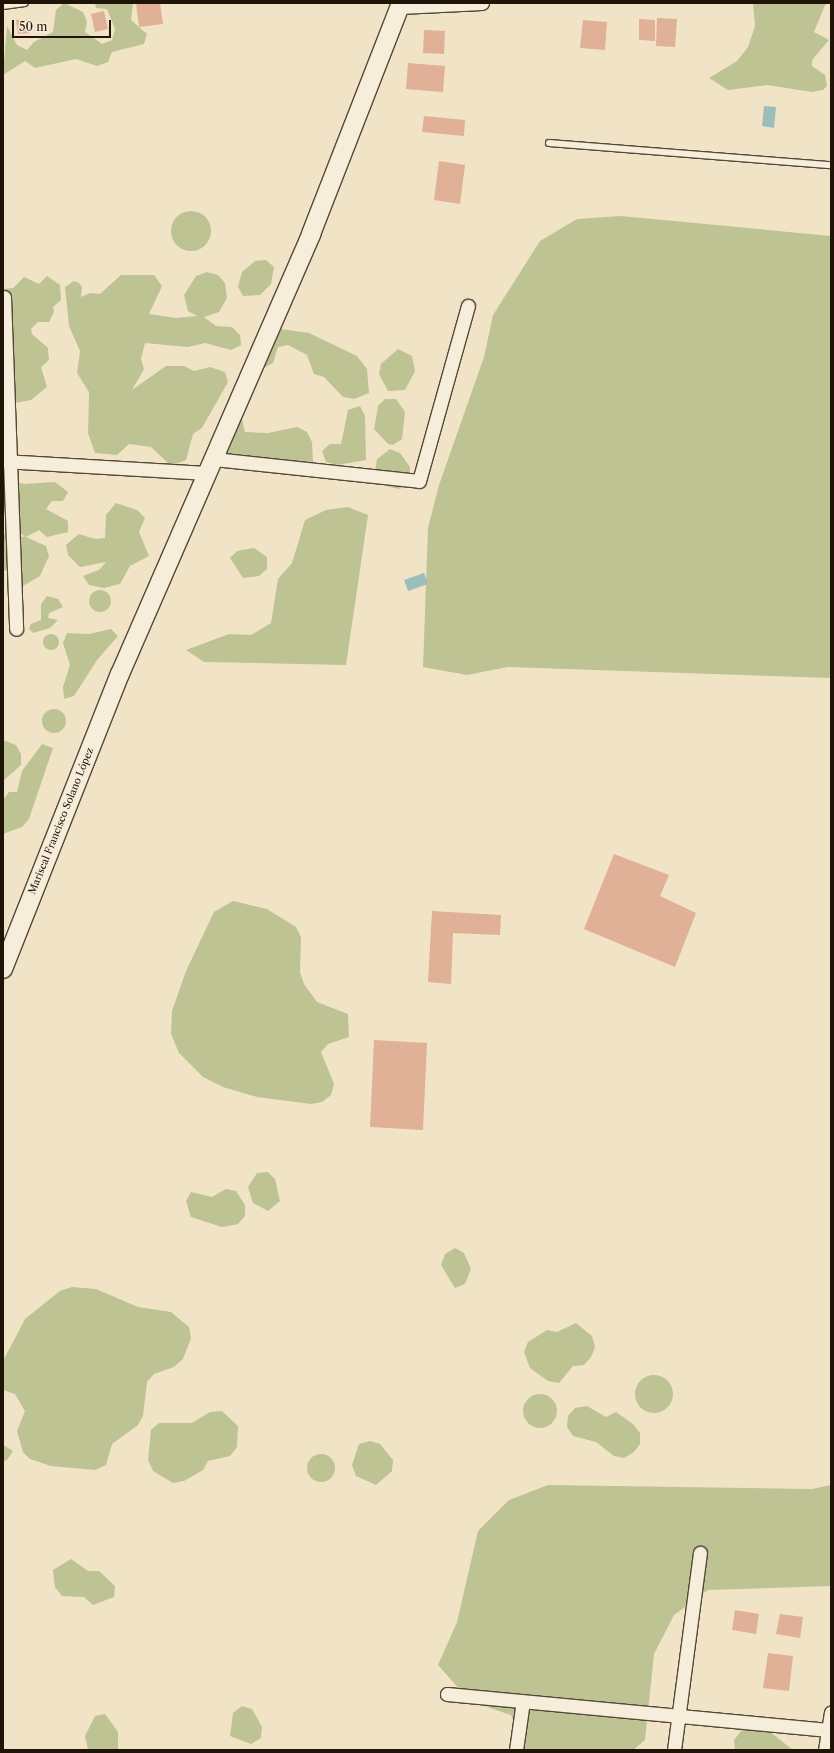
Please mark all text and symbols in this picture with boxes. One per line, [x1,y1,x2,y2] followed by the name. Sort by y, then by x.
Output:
[14,12,113,38] scale bar
[19,19,48,34] text: 50 m
[26,746,96,896] street label: Mariscal Francisco Solano López

